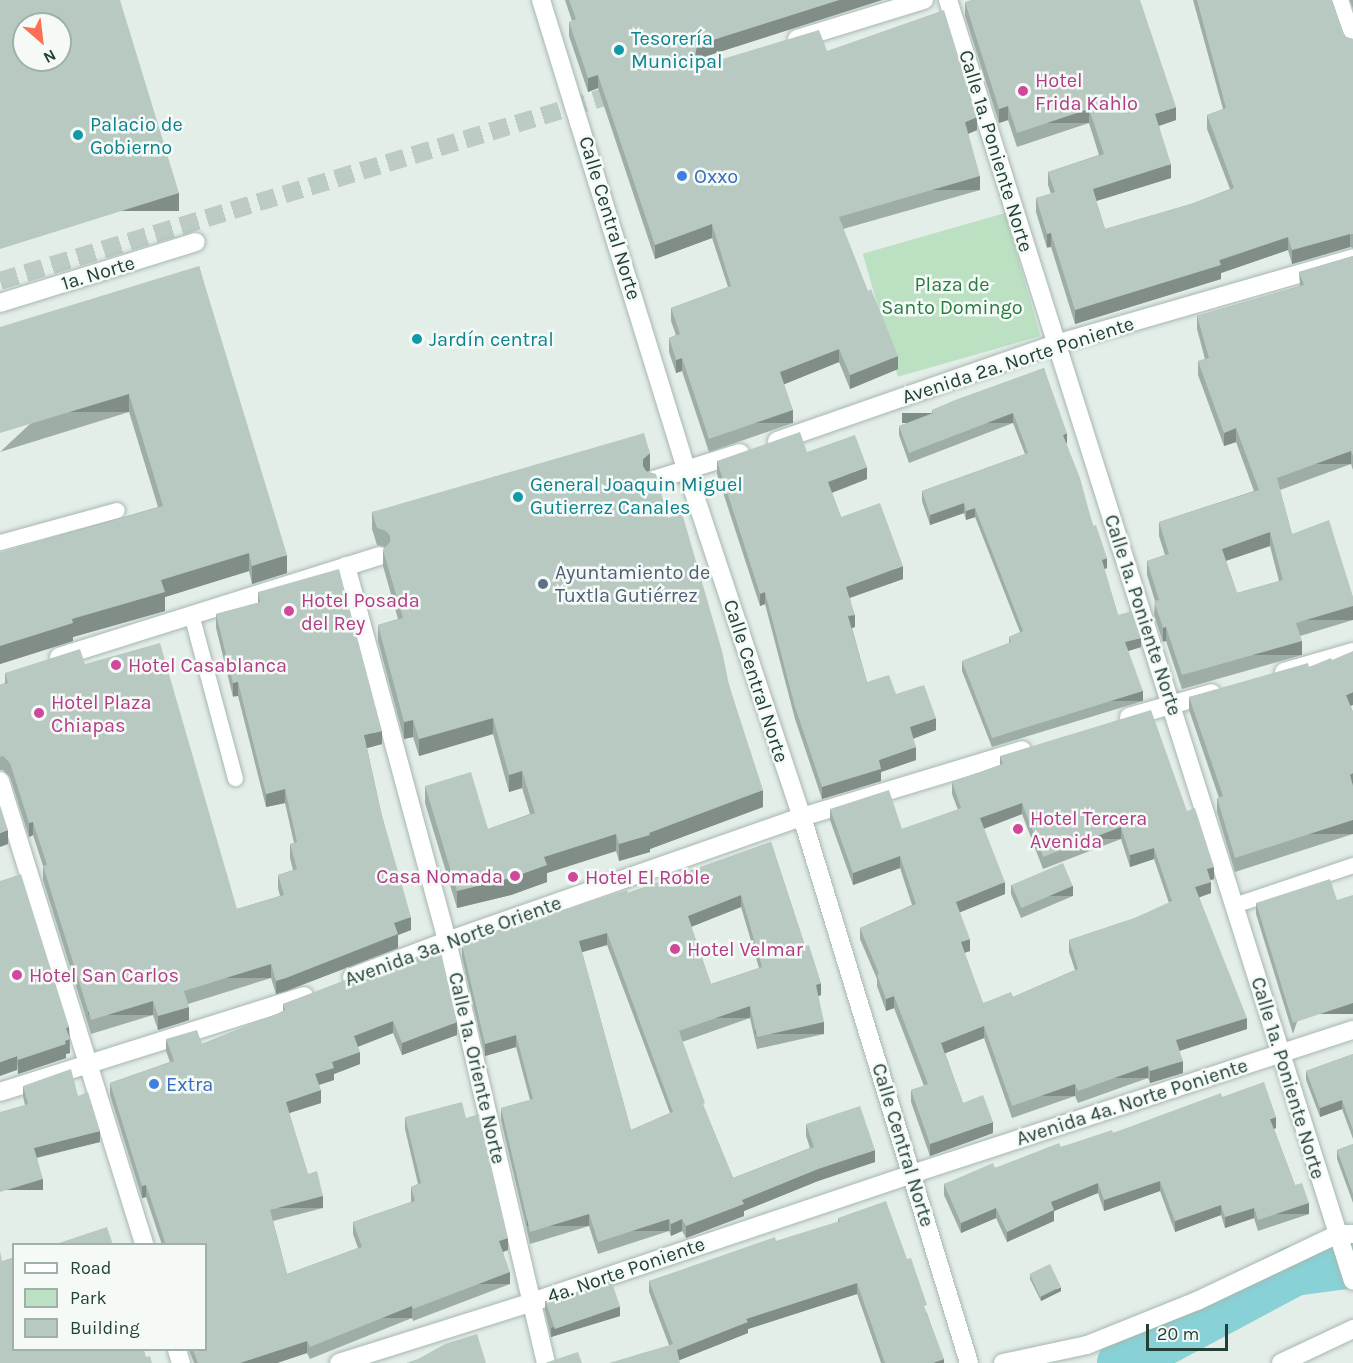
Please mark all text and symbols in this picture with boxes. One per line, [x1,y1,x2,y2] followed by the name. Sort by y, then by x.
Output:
[12,12,72,72] north arrow
[631,27,723,74] place label: Tesorería Municipal
[612,43,626,57] marker: Tesorería Municipal
[40,45,59,68] text: N
[954,47,1038,255] street label: Calle 1a. Poniente Norte
[1035,68,1138,115] place label: Hotel Frida Kahlo
[1016,84,1030,98] marker: Hotel Frida Kahlo
[90,112,183,159] place label: Palacio de Gobierno
[71,128,85,142] marker: Palacio de Gobierno
[574,133,646,303] street label: Calle Central Norte
[694,164,738,188] place label: Oxxo
[675,169,689,183] marker: Oxxo
[58,250,138,296] street label: 1a. Norte
[881,272,1023,319] park label: Plaza de Santo Domingo
[899,311,1137,409] street label: Avenida 2a. Norte Poniente
[429,327,554,351] place label: Jardín central
[410,332,424,346] marker: Jardín central
[530,473,743,520] place label: General Joaquin Miguel Gutierrez Canales
[511,490,525,504] marker: General Joaquin Miguel Gutierrez Canales
[1099,511,1187,719] street label: Calle 1a. Poniente Norte
[555,560,710,607] place label: Ayuntamiento de Tuxtla Gutiérrez
[536,577,550,591] marker: Ayuntamiento de Tuxtla Gutiérrez
[301,588,420,635] place label: Hotel Posada del Rey
[718,597,794,765] street label: Calle Central Norte
[282,604,296,618] marker: Hotel Posada del Rey
[128,653,287,677] place label: Hotel Casablanca
[109,658,123,672] marker: Hotel Casablanca
[51,690,152,737] place label: Hotel Plaza Chiapas
[32,706,46,720] marker: Hotel Plaza Chiapas
[1030,806,1147,853] place label: Hotel Tercera Avenida
[1011,822,1025,836] marker: Hotel Tercera Avenida
[376,864,503,888] place label: Casa Nomada
[585,865,710,889] place label: Hotel El Roble
[508,869,522,883] marker: Casa Nomada
[566,870,580,884] marker: Hotel El Roble
[341,891,565,991] street label: Avenida 3a. Norte Oriente
[687,937,803,961] place label: Hotel Velmar
[668,942,682,956] marker: Hotel Velmar
[29,963,179,987] place label: Hotel San Carlos
[10,968,24,982] marker: Hotel San Carlos
[443,970,511,1166] street label: Calle 1a. Oriente Norte
[1246,974,1330,1182] street label: Calle 1a. Poniente Norte
[1013,1053,1251,1151] street label: Avenida 4a. Norte Poniente
[867,1060,939,1230] street label: Calle Central Norte
[166,1072,213,1096] place label: Extra
[147,1077,161,1091] marker: Extra
[544,1232,708,1308] street label: 4a. Norte Poniente
[12,1243,207,1351] legend
[70,1257,111,1279] text: Road
[70,1287,107,1309] text: Park
[1149,1312,1232,1350] scale bar
[70,1317,140,1339] text: Building
[1157,1323,1199,1345] text: 20 m

